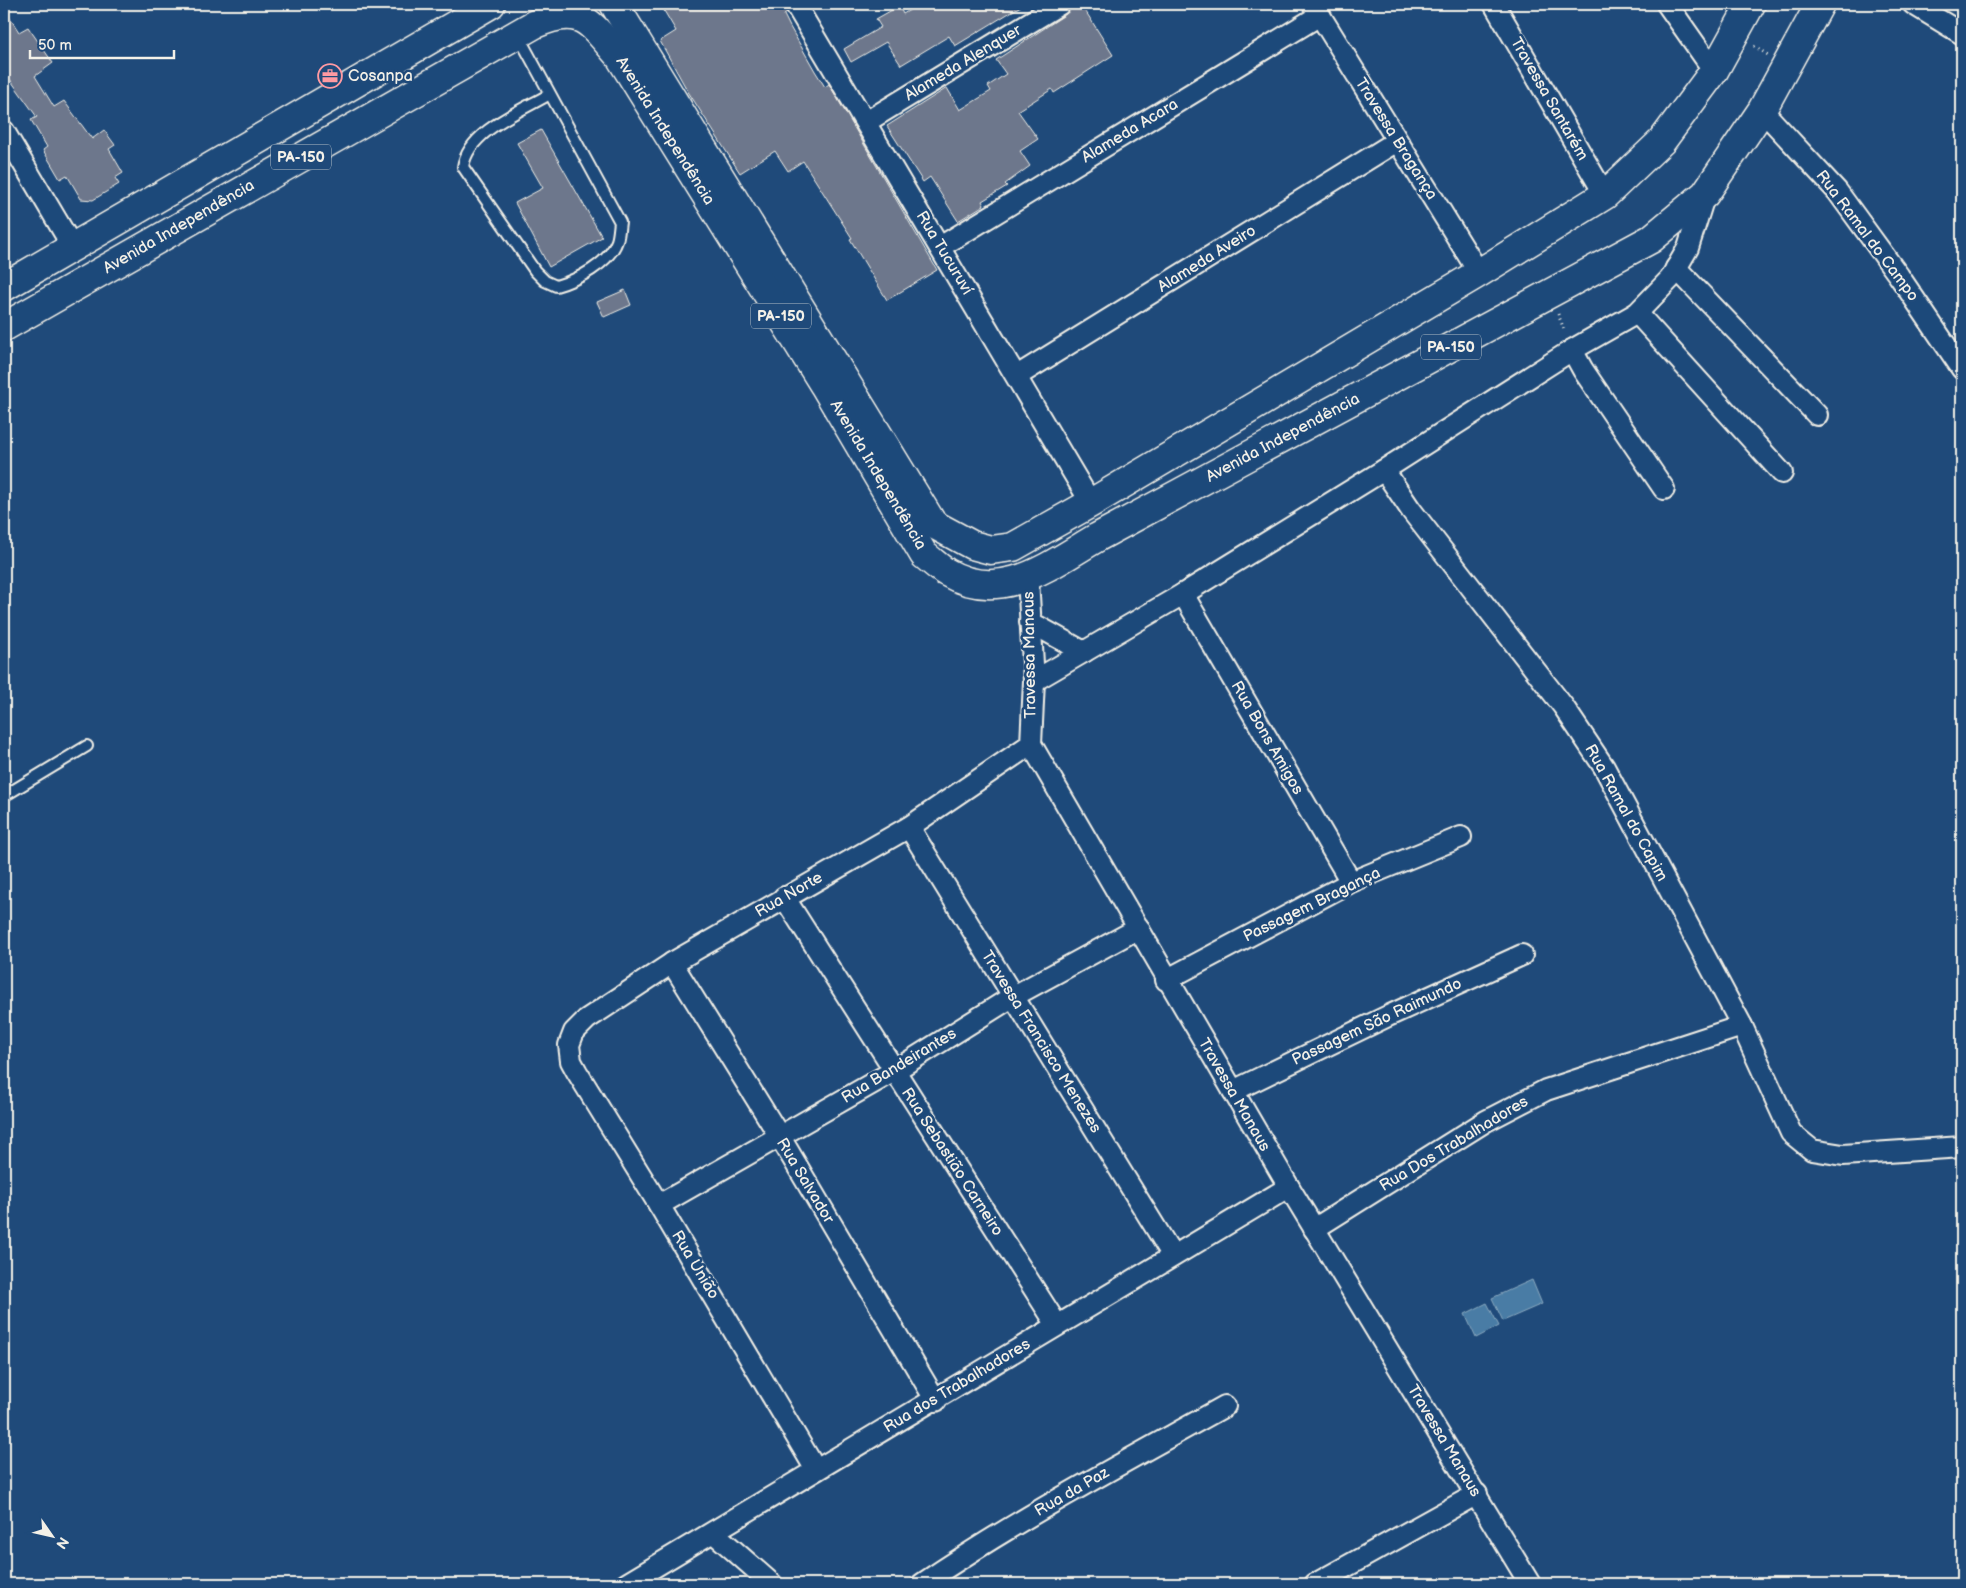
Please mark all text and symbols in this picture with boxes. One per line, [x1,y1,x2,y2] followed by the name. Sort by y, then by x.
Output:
[901,21,1025,105] street label: Alameda Alenquer
[30,28,174,60] scale bar
[1506,34,1592,164] street label: Travessa Santarém
[38,36,72,55] text: 50 m
[612,53,718,209] street label: Avenida Independência
[317,63,343,89] office icon: Cosanpa
[348,67,413,86] place label: Cosanpa
[1351,75,1441,203] street label: Travessa Bragança
[1078,95,1182,167] street label: Alameda Acara
[271,144,331,170] road number: PA-150
[1812,167,1922,305] street label: Rua Ramal do Campo
[100,176,258,278] street label: Avenida Independência
[912,208,976,298] street label: Rua Tucuruví
[1154,221,1260,297] street label: Alameda Aveiro
[751,304,811,328] road number: PA-150
[1421,334,1481,360] road number: PA-150
[1203,389,1363,487] street label: Avenida Independência
[826,397,930,553] street label: Avenida Independência
[1019,591,1041,719] street label: Travessa Manaus
[1227,678,1307,798] street label: Rua Bons Amigos
[1580,741,1672,885] street label: Rua Ramal do Capim
[1240,864,1384,946] street label: Passagem Bragança
[752,868,827,922] street label: Rua Norte
[977,947,1105,1137] street label: Travessa Francisco Menezes
[1289,974,1465,1070] street label: Passagem São Raimundo
[838,1024,960,1108] street label: Rua Bandeirantes
[1194,1035,1274,1155] street label: Travessa Manaus
[897,1084,1007,1240] street label: Rua Sebastião Carneiro
[1376,1092,1532,1196] street label: Rua Dos Trabalhadores
[772,1135,838,1227] street label: Rua Salvador
[667,1227,723,1303] street label: Rua União
[880,1335,1034,1437] street label: Rua dos Trabalhadores
[1403,1382,1485,1501] street label: Travessa Manaus
[1032,1463,1113,1521] street label: Rua da Paz
[28,1510,78,1560] north arrow
[52,1534,72,1552] text: N

